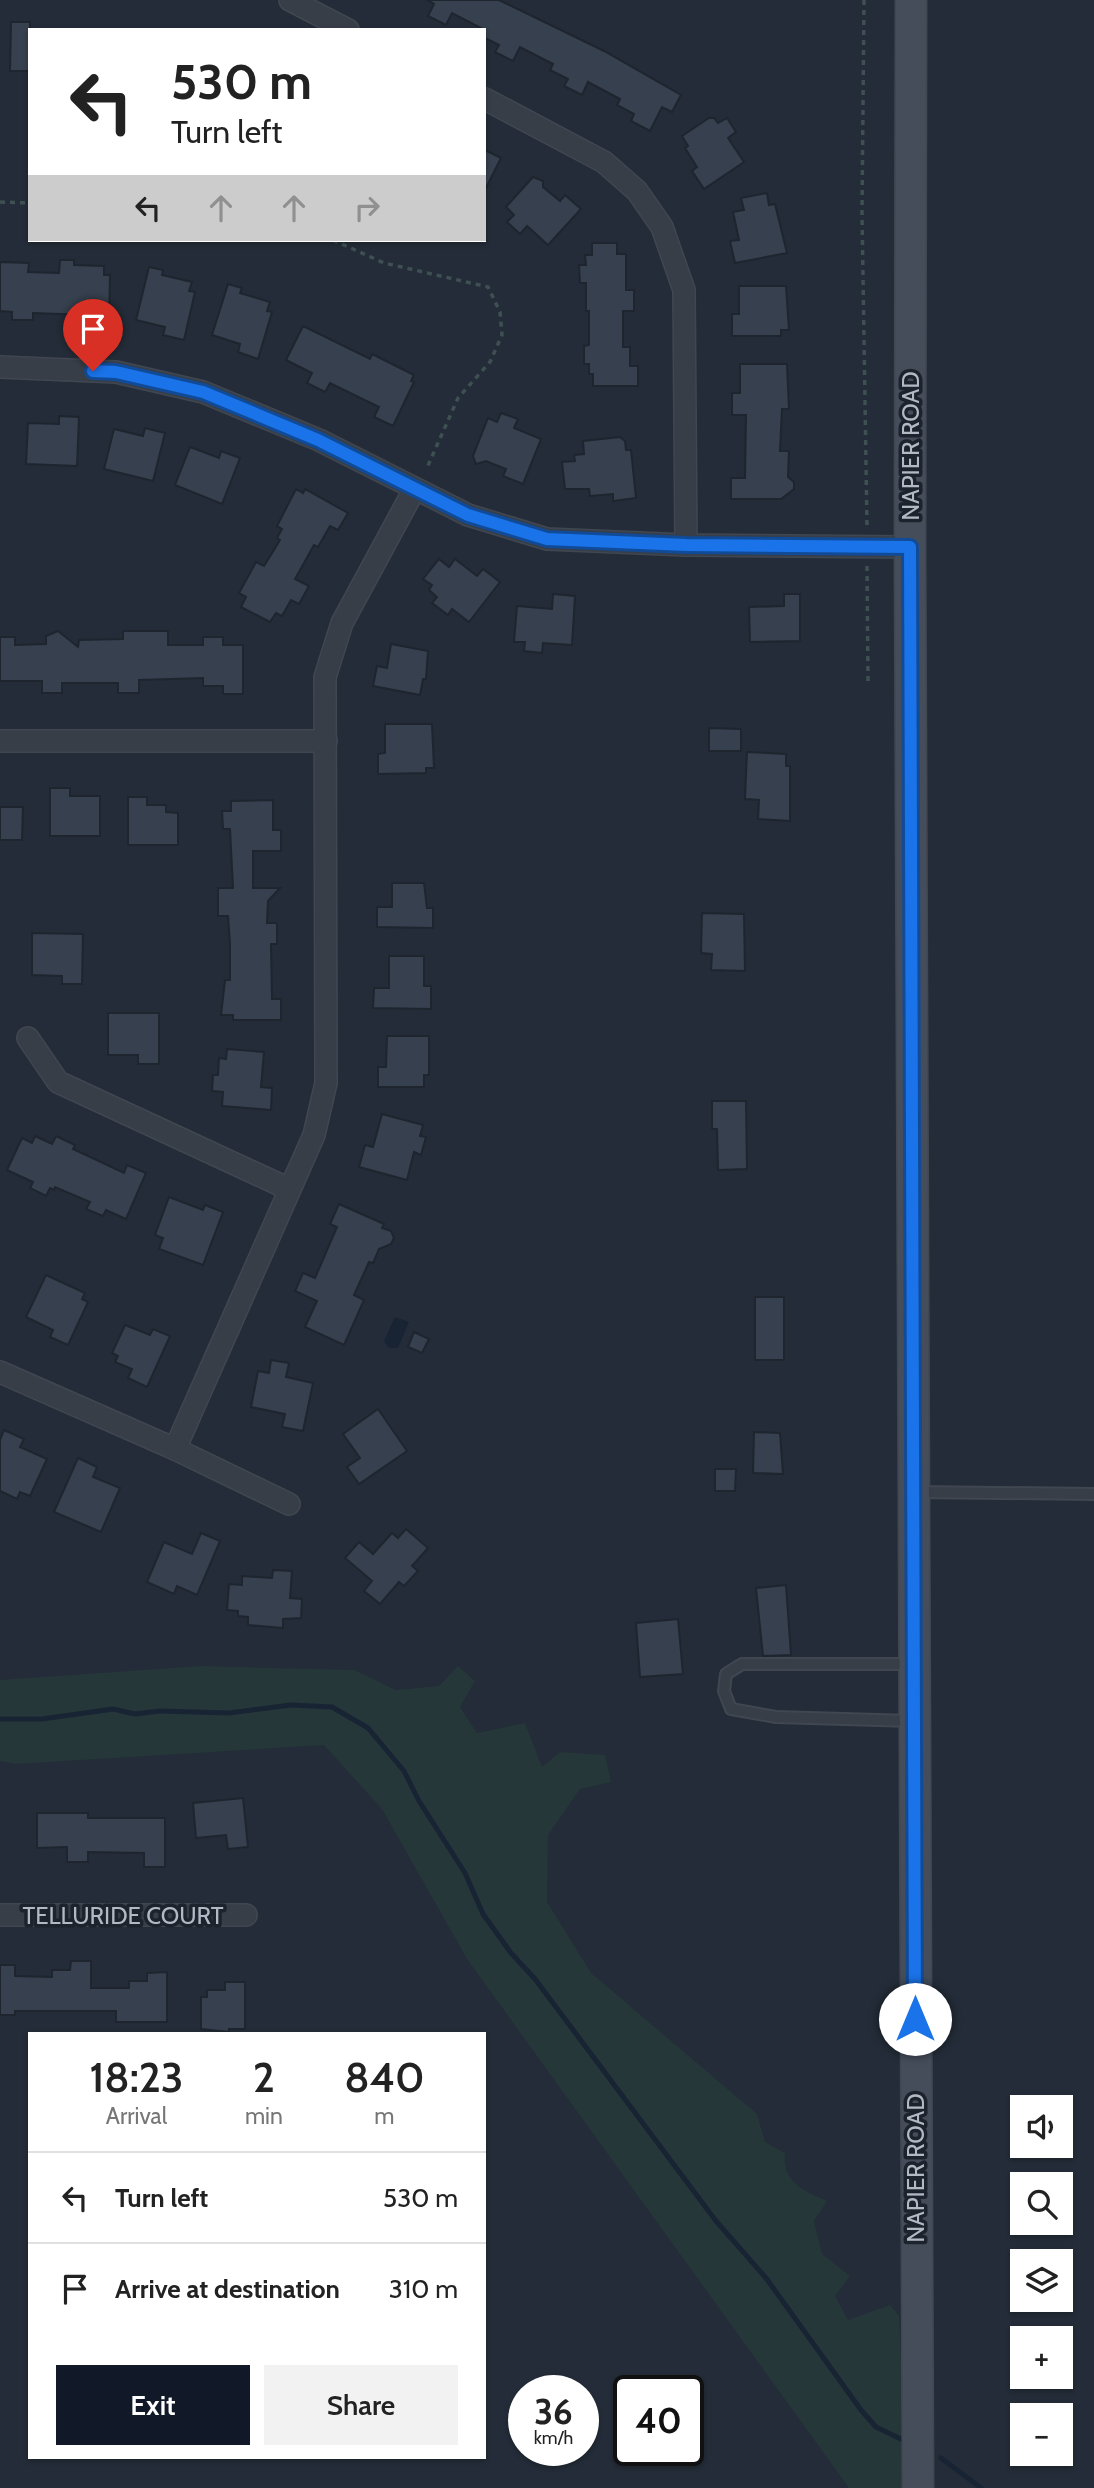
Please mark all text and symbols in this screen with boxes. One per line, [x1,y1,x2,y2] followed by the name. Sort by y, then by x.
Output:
[171,52,312,111] text: 530 m
[56,56,147,147] icon: left
[171,112,282,151] text: Turn left
[129,189,167,227] icon: left
[202,189,240,227] icon: ahead
[275,189,313,227] icon: ahead
[348,189,386,227] icon: right
[63,299,123,371] pin
[74,310,112,348] icon: arrive
[896,371,925,521] street label: NAPIER ROAD
[22,1901,224,1930] street label: TELLURIDE COURT
[878,1982,952,2056] position arrow
[89,2051,184,2103] text: 18:23
[253,2051,275,2103] text: 2
[344,2051,425,2103] text: 840
[901,2093,930,2243] street label: NAPIER ROAD
[1010,2095,1073,2466] map controls
[1010,2095,1073,2158] button: sound
[106,2102,167,2130] text: Arrival
[245,2102,283,2130] text: min
[374,2102,395,2130] text: m
[1010,2172,1073,2235] button: search
[56,2179,94,2217] icon: left
[115,2182,208,2214] text: Turn left
[383,2182,458,2214] text: 530 m
[1010,2249,1073,2312] button: layers
[56,2270,94,2308] icon: arrive
[115,2273,340,2305] text: Arrive at destination
[389,2273,458,2305] text: 310 m
[1010,2326,1073,2389] button: +
[56,2365,250,2445] button: Exit
[264,2365,458,2445] button: Share
[613,2375,704,2466] speed limit sign: 40
[534,2390,573,2433] text: 36
[1010,2403,1073,2466] button: −
[534,2427,573,2449] text: km/h

